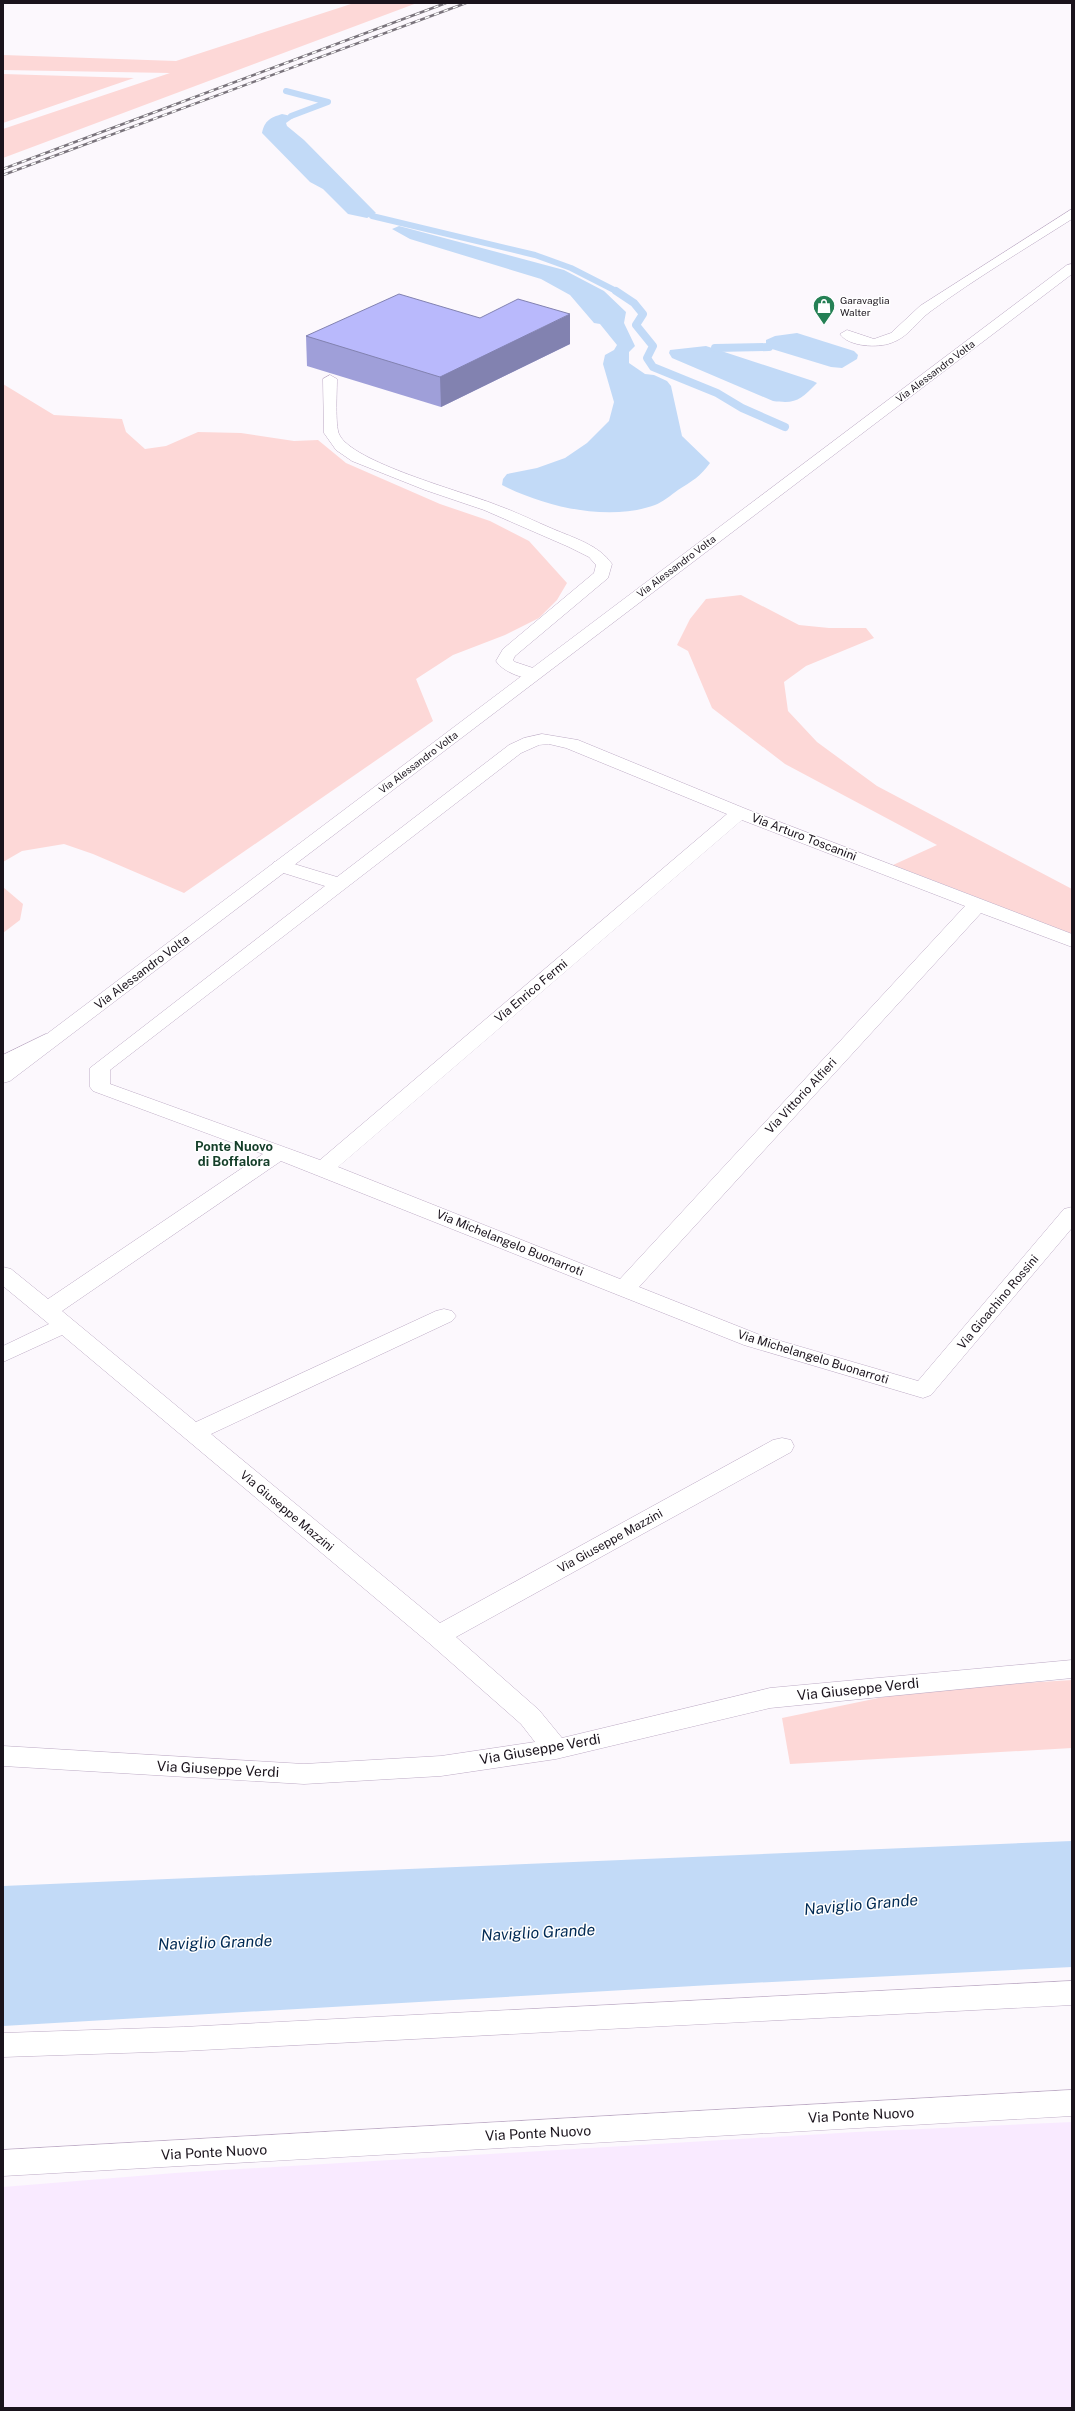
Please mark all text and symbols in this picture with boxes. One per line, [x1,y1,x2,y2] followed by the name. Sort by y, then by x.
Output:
[811,293,837,326] shop icon: Garavaglia Walter
[840,294,890,318] place label: Garavaglia Walter
[893,337,977,405] street label: Via Alessandro Volta
[634,532,718,600] street label: Via Alessandro Volta
[376,728,460,796] street label: Via Alessandro Volta
[749,810,859,864] street label: Via Arturo Toscanini
[92,932,192,1012] street label: Via Alessandro Volta
[492,957,570,1025] street label: Via Enrico Fermi
[762,1055,840,1137] street label: Via Vittorio Alfieri
[195,1139,273,1169] district label: Ponte Nuovo di Boffalora
[434,1207,586,1279] street label: Via Michelangelo Buonarroti
[955,1252,1041,1352] street label: Via Gioachino Rossini
[736,1327,890,1387] street label: Via Michelangelo Buonarroti
[237,1468,337,1554] street label: Via Giuseppe Mazzini
[555,1506,665,1576] street label: Via Giuseppe Mazzini
[796,1675,920,1703] street label: Via Giuseppe Verdi
[478,1730,602,1768] street label: Via Giuseppe Verdi
[156,1758,280,1780] street label: Via Giuseppe Verdi
[803,1890,919,1919] water label: Naviglio Grande
[480,1920,596,1945] water label: Naviglio Grande
[157,1931,273,1954] water label: Naviglio Grande
[807,2104,915,2126] street label: Via Ponte Nuovo
[484,2122,592,2144] street label: Via Ponte Nuovo
[160,2141,268,2163] street label: Via Ponte Nuovo

